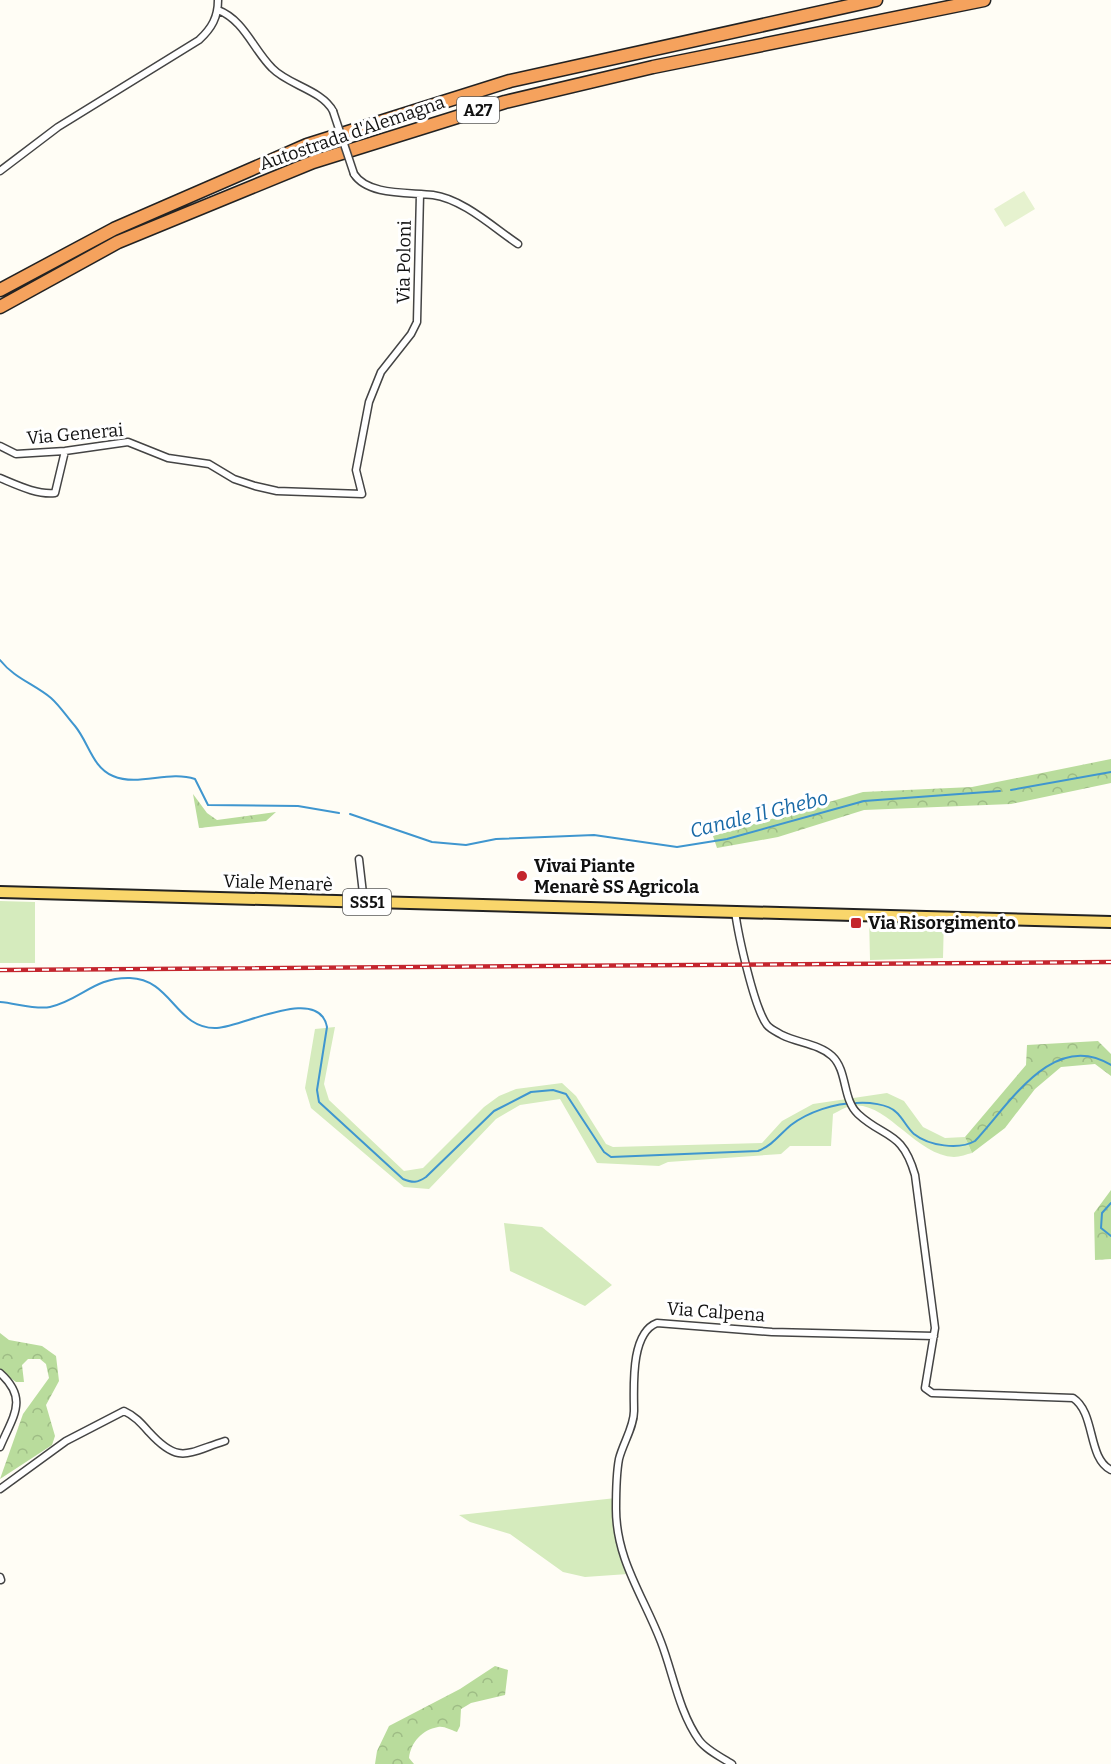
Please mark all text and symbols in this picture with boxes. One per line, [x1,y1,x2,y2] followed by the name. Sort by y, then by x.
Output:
[256,91,448,175] street label: Autostrada d'Alemagna
[457,97,499,123] road number: A27
[392,220,416,304] street label: Via Poloni
[26,419,124,449] street label: Via Generai
[687,785,831,843] water label: Canale Il Ghebo
[534,855,699,898] place label: Vivai Piante Menarè SS Agricola
[515,869,529,883] marker: Vivai Piante Menarè SS Agricola
[223,870,333,896] street label: Viale Menarè
[343,889,391,915] road number: SS51
[868,912,1016,934] place label: Via Risorgimento
[849,916,863,930] marker: Via Risorgimento
[666,1298,766,1326] street label: Via Calpena

